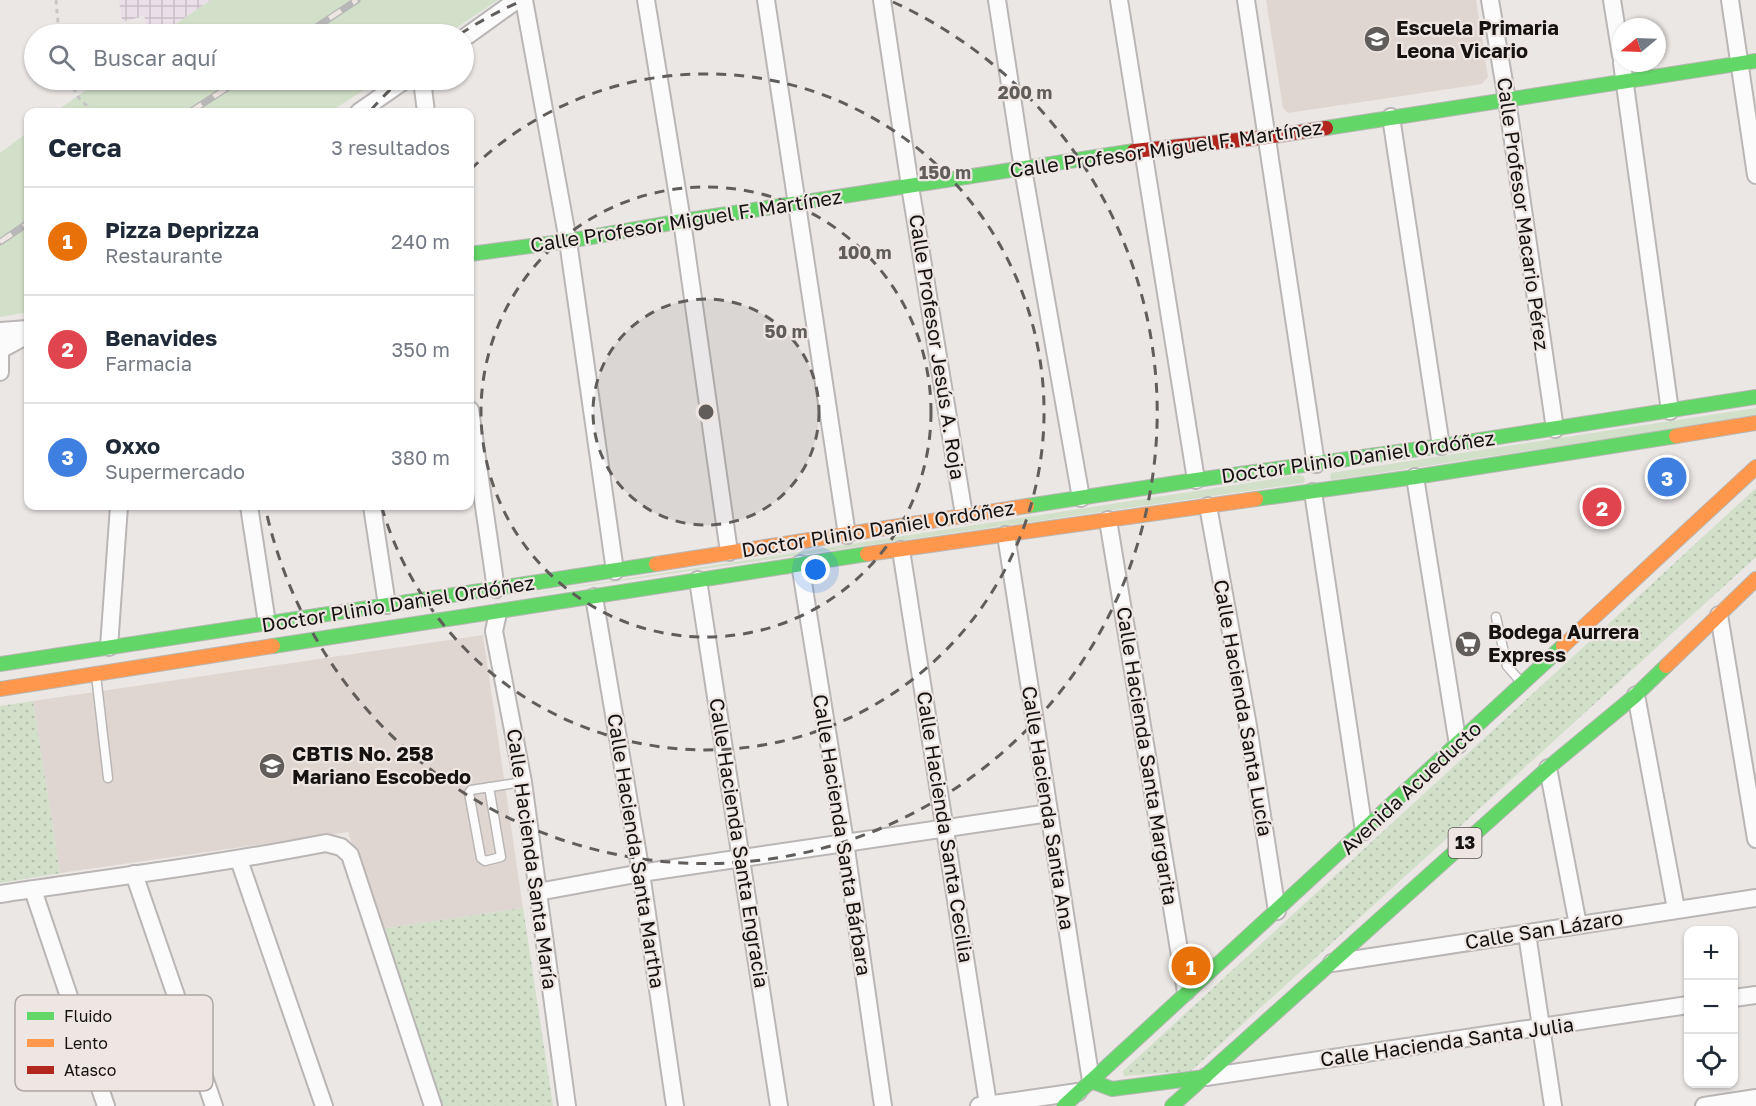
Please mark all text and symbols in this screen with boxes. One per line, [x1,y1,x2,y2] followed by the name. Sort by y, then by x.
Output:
[1396,15,1559,62] place label: Escuela Primaria Leona Vicario
[1612,18,1666,72] north arrow
[24,24,474,90] search box
[1362,24,1392,54] school or university icon: Escuela Primaria Leona Vicario
[45,41,78,74] icon: search
[93,44,216,71] text: Buscar aquí
[1493,76,1555,352] street label: Calle Profesor Macario Pérez
[998,81,1052,103] text: 200 m
[1008,114,1324,182] street label: Calle Profesor Miguel F. Martínez
[48,132,122,163] text: Cerca
[331,135,450,159] text: 3 resultados
[919,161,971,183] text: 150 m
[528,183,843,257] street label: Calle Profesor Miguel F. Martínez
[905,212,971,481] street label: Calle Profesor Jesús A. Roja
[105,216,259,243] text: Pizza Deprizza
[62,229,73,253] text: 1
[391,229,450,253] text: 240 m
[839,241,891,263] text: 100 m
[105,243,223,267] text: Restaurante
[765,320,807,342] text: 50 m
[105,324,217,351] text: Benavides
[61,337,74,361] text: 2
[392,337,450,361] text: 350 m
[105,351,192,375] text: Farmacia
[696,402,716,422] centre of rings
[1220,425,1496,487] street label: Doctor Plinio Daniel Ordóñez
[105,432,160,459] text: Oxxo
[61,445,74,469] text: 3
[391,445,450,469] text: 380 m
[1648,454,1686,500] pin: 3
[105,459,245,483] text: Supermercado
[1582,484,1622,530] pin: 2
[740,495,1016,561] street label: Doctor Plinio Daniel Ordóñez
[801,555,830,584] your location
[260,570,536,636] street label: Doctor Plinio Daniel Ordóñez
[1210,577,1278,838] street label: Calle Hacienda Santa Lucía
[1113,605,1183,907] street label: Calle Hacienda Santa Margarita
[1488,619,1639,666] place label: Bodega Aurrera Express
[1453,629,1483,659] supermarket icon: Bodega Aurrera Express
[1018,684,1080,932] street label: Calle Hacienda Santa Ana
[913,689,979,964] street label: Calle Hacienda Santa Cecilia
[809,692,877,977] street label: Calle Hacienda Santa Bárbara
[705,696,775,989] street label: Calle Hacienda Santa Engracia
[603,712,671,990] street label: Calle Hacienda Santa Martha
[1335,716,1486,859] street label: Avenida Acueducto
[503,727,563,991] street label: Calle Hacienda Santa María
[292,741,471,788] place label: CBTIS No. 258 Mariano Escobedo
[257,751,287,781] school or university icon: CBTIS No. 258 Mariano Escobedo
[1448,828,1482,858] road number: 13
[1463,905,1624,953] street label: Calle San Lázaro
[1684,926,1738,1088] map controls
[1684,926,1738,980] button: +
[1172,944,1210,988] pin: 1
[1684,980,1738,1034] button: −
[15,995,213,1091] legend
[64,1006,112,1026] text: Fluido
[1318,1011,1575,1071] street label: Calle Hacienda Santa Julia
[64,1033,108,1053] text: Lento
[1684,1034,1738,1088] button: locate
[64,1060,116,1080] text: Atasco

